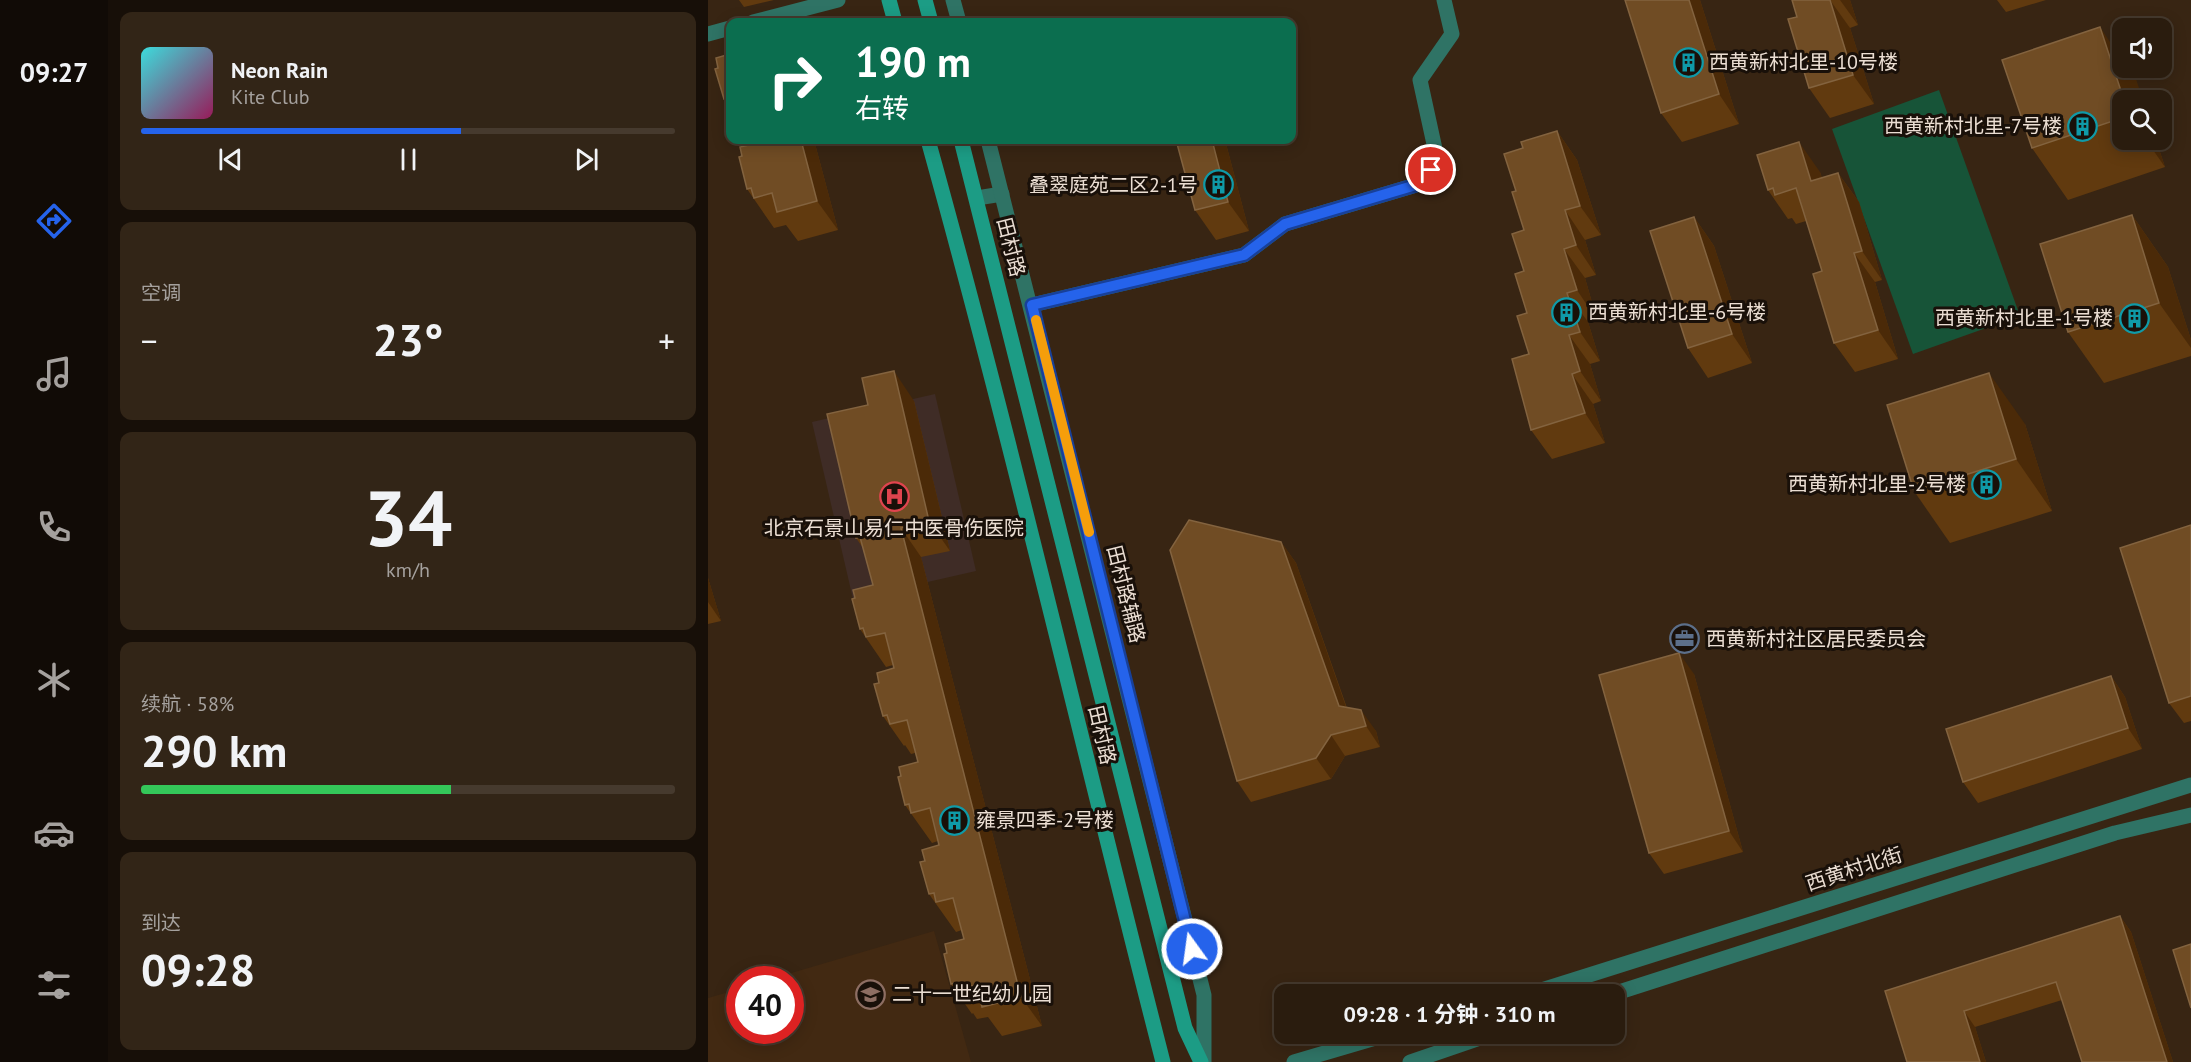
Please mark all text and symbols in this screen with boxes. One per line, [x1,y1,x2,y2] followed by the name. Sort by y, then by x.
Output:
[2112,18,2172,150] map controls
[2112,18,2172,78] button: sound
[855,34,971,89] text: 190 m
[756,42,834,120] icon: right
[1672,46,1704,78] building icon: 西黄新村北里-10号楼
[1709,49,1898,75] place label: 西黄新村北里-10号楼
[20,55,88,89] text: 09:27
[231,56,328,84] text: Neon Rain
[231,84,309,110] text: Kite Club
[2112,90,2172,150] button: search
[855,91,909,125] text: 右转
[2067,110,2099,142] building icon: 西黄新村北里-7号楼
[1884,113,2062,139] place label: 西黄新村北里-7号楼
[214,143,247,176] icon: previous
[392,143,425,176] icon: pause
[570,143,603,176] icon: next
[1405,144,1456,195] pin
[1414,153,1447,186] icon: arrive
[1203,169,1235,201] building icon: 叠翠庭苑二区2-1号
[1029,172,1198,198] place label: 叠翠庭苑二区2-1号
[33,200,75,242] icon: directions
[991,215,1031,279] street label: 田村路
[141,280,181,306] text: 空调
[1551,296,1583,328] building icon: 西黄新村北里-6号楼
[1588,299,1766,325] place label: 西黄新村北里-6号楼
[2118,302,2150,334] building icon: 西黄新村北里-1号楼
[1935,305,2113,331] place label: 西黄新村北里-1号楼
[373,310,443,368] text: 23°
[141,319,158,362] text: −
[658,319,675,362] text: +
[33,353,75,395] icon: music
[364,467,452,568] text: 34
[1971,468,2003,500] building icon: 西黄新村北里-2号楼
[1788,471,1966,497] place label: 西黄新村北里-2号楼
[878,481,910,513] hospital icon: 北京石景山易仁中医骨伤医院
[33,506,75,548] icon: phone
[764,515,1024,541] place label: 北京石景山易仁中医骨伤医院
[1101,542,1151,646] street label: 田村路辅路
[386,557,430,583] text: km/h
[1669,623,1701,655] office icon: 西黄新村社区居民委员会
[1706,626,1926,652] place label: 西黄新村社区居民委员会
[33,659,75,701] icon: climate
[141,691,234,717] text: 续航 · 58%
[1083,703,1121,767] street label: 田村路
[141,721,287,779] text: 290 km
[939,804,971,836] building icon: 雍景四季-2号楼
[976,807,1114,833] place label: 雍景四季-2号楼
[33,812,75,854] icon: car
[1802,841,1906,897] street label: 西黄村北街
[141,910,181,936] text: 到达
[1160,917,1224,981] position arrow
[141,940,255,998] text: 09:28
[33,964,75,1006] icon: filters
[726,966,804,1044] speed limit sign: 40
[855,978,887,1010] school or university icon: 二十一世纪幼儿园
[892,981,1052,1007] place label: 二十一世纪幼儿园
[1344,1000,1555,1028] text: 09:28 · 1 分钟 · 310 m

